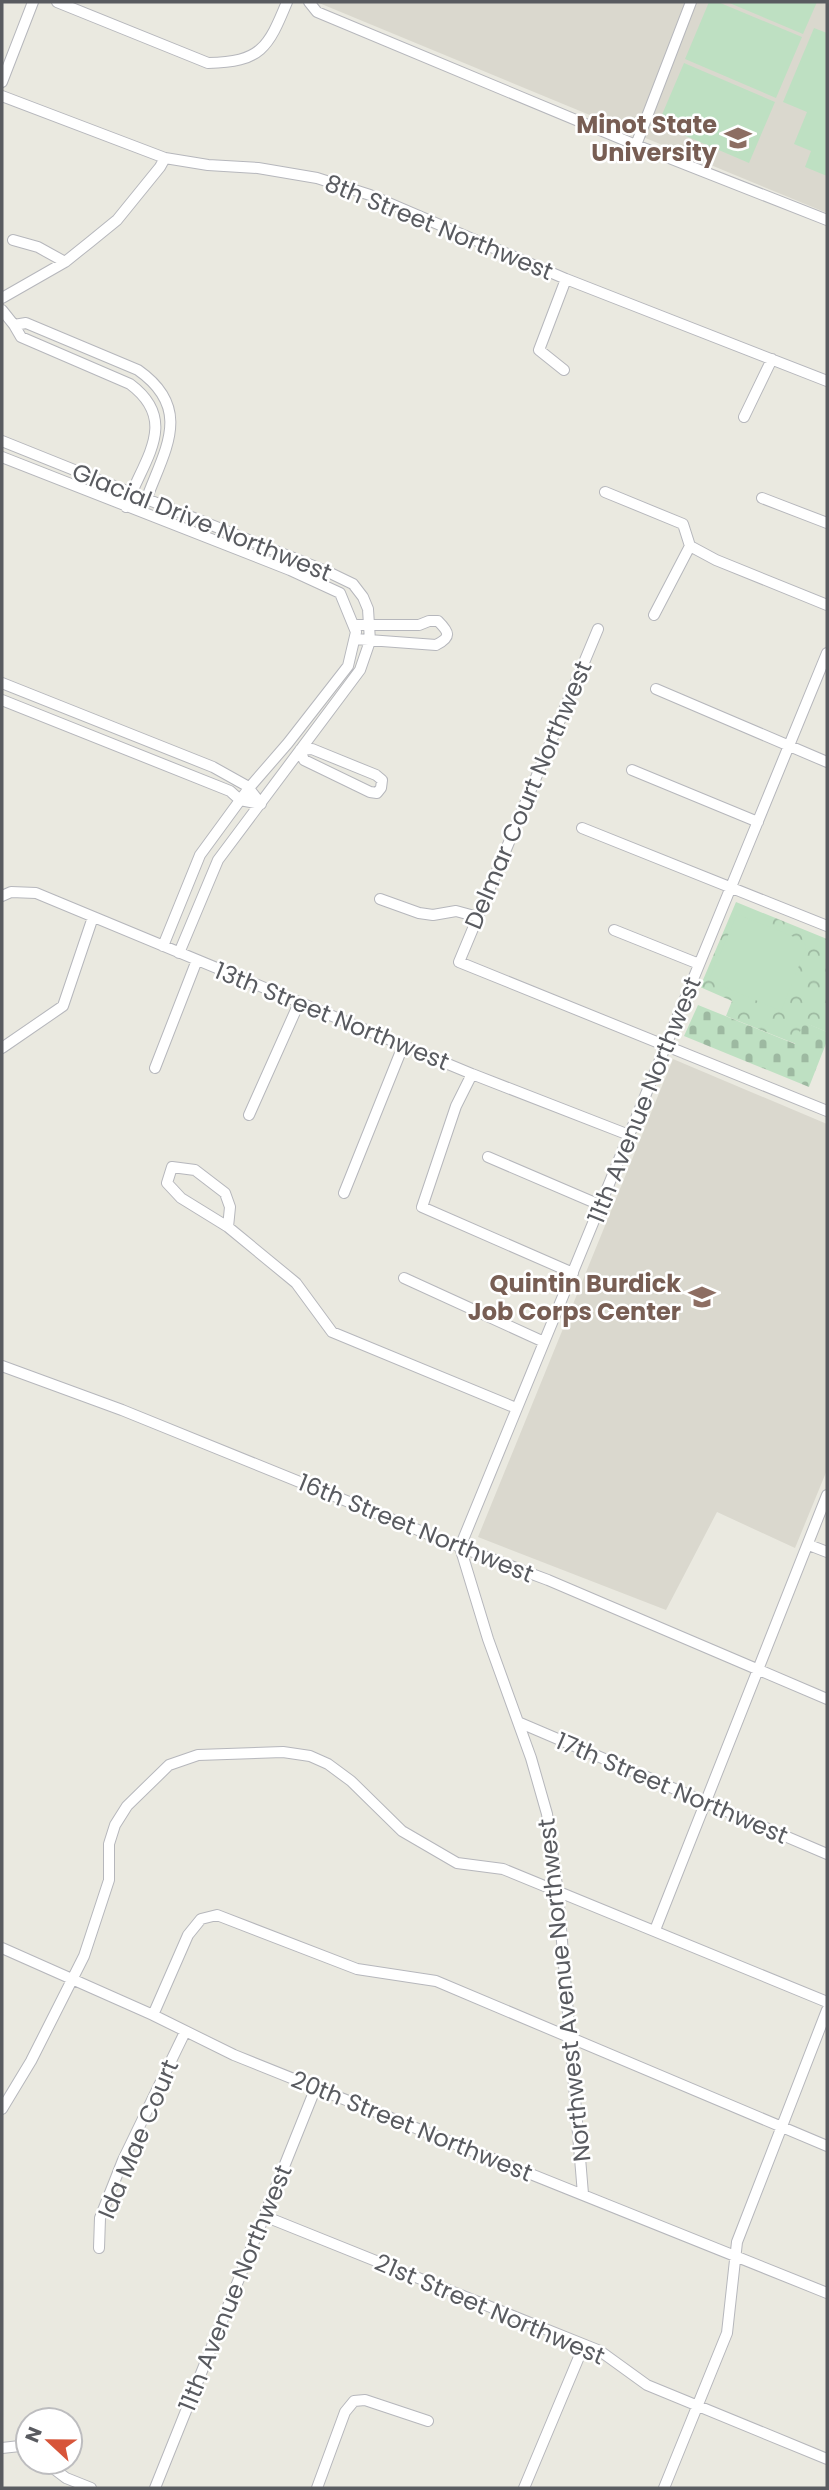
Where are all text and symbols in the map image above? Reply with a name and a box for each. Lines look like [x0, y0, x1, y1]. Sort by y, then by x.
place label: Minot State University [576, 108, 718, 169]
school or university icon: Minot State University [723, 123, 753, 153]
street label: 8th Street Northwest [320, 166, 558, 288]
street label: Glacial Drive Northwest [67, 455, 337, 589]
street label: Delmar Court Northwest [456, 656, 600, 934]
street label: 13th Street Northwest [210, 954, 454, 1078]
street label: 11th Avenue Northwest [579, 972, 709, 1228]
place label: Quintin Burdick Job Corps Center [468, 1267, 681, 1328]
school or university icon: Quintin Burdick Job Corps Center [687, 1282, 717, 1312]
street label: 16th Street Northwest [293, 1466, 539, 1590]
street label: 17th Street Northwest [551, 1724, 793, 1852]
street label: Northwest Avenue Northwest [530, 1817, 598, 2163]
street label: Ida Mae Court [90, 2054, 186, 2224]
street label: 20th Street Northwest [287, 2063, 537, 2189]
street label: 11th Avenue Northwest [170, 2160, 300, 2416]
street label: 21st Street Northwest [370, 2246, 610, 2372]
north arrow [14, 2406, 84, 2476]
text: N [19, 2423, 49, 2447]

